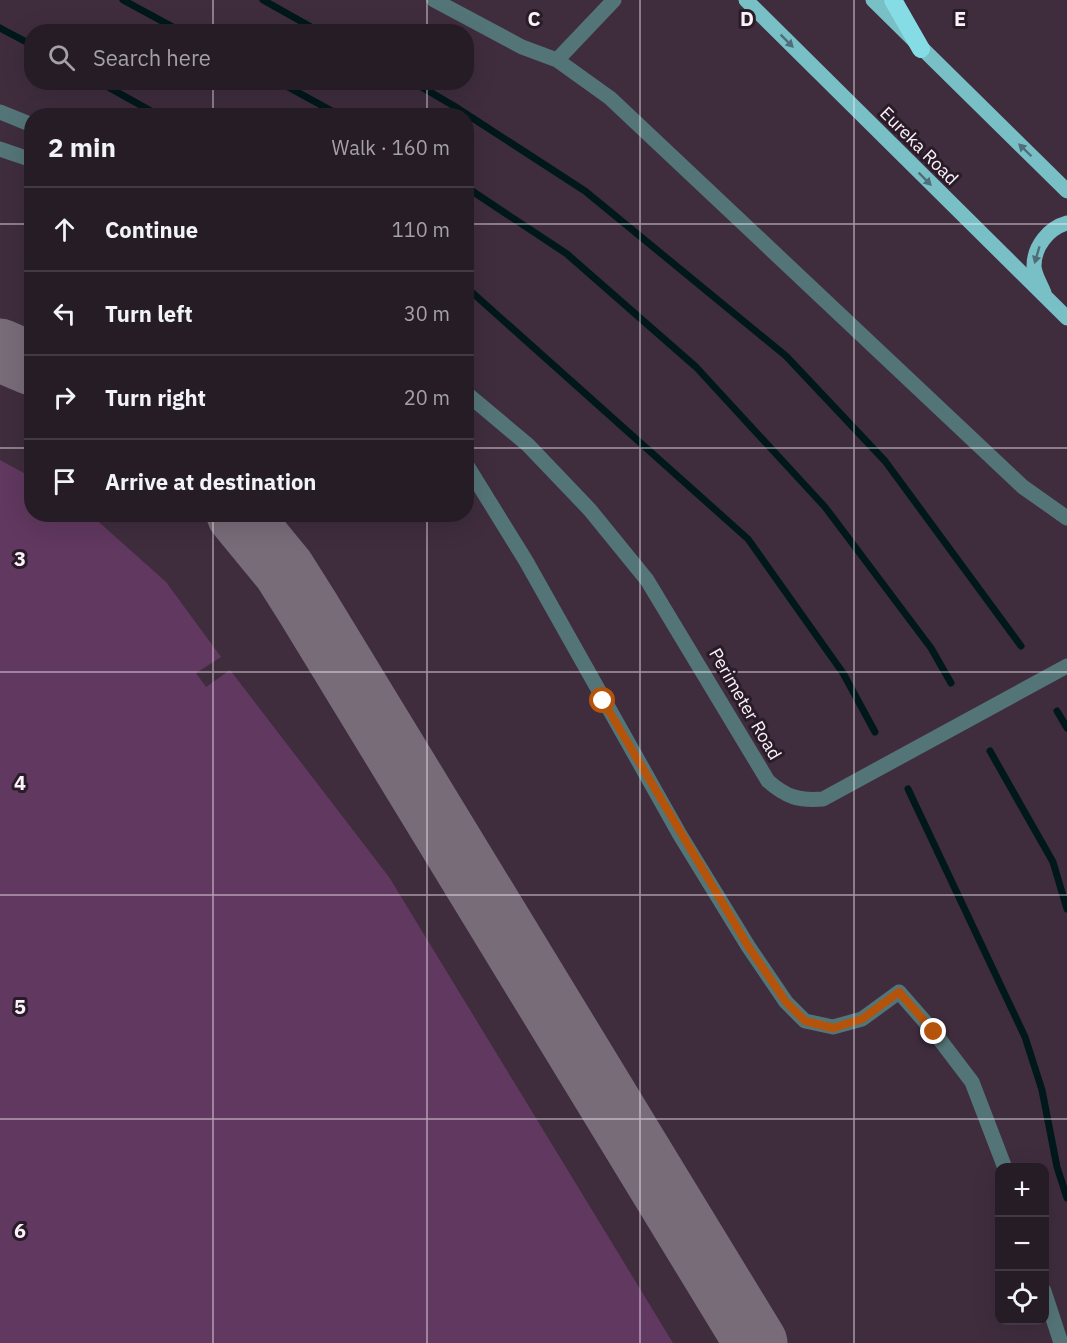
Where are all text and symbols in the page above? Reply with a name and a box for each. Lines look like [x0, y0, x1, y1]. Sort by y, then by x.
text: C [527, 5, 541, 32]
text: D [740, 5, 754, 32]
text: E [954, 5, 966, 32]
search box [24, 24, 474, 90]
one-way arrow [780, 34, 794, 49]
icon: search [45, 41, 78, 74]
text: Search here [93, 43, 211, 72]
street label: Eureka Road [875, 102, 963, 190]
text: 2 min [48, 130, 116, 164]
text: Walk · 160 m [332, 134, 450, 161]
one-way arrow [1018, 144, 1033, 157]
one-way arrow [918, 172, 932, 186]
icon: ahead [48, 213, 81, 246]
text: Continue [105, 215, 198, 244]
text: 110 m [392, 216, 450, 243]
one-way arrow [1032, 246, 1041, 264]
icon: left [48, 297, 81, 330]
text: Turn left [105, 299, 193, 328]
text: 30 m [404, 300, 450, 327]
icon: right [48, 381, 81, 414]
text: Turn right [105, 383, 206, 412]
text: 20 m [404, 384, 450, 411]
icon: arrive [48, 465, 81, 498]
text: Arrive at destination [105, 467, 316, 496]
text: 3 [14, 545, 26, 572]
street label: Perimeter Road [704, 644, 787, 764]
route start [589, 687, 615, 713]
text: 4 [14, 769, 26, 796]
text: 5 [14, 993, 26, 1020]
route end [920, 1018, 946, 1044]
map controls [995, 1163, 1049, 1325]
button: + [995, 1163, 1049, 1217]
text: 6 [14, 1217, 26, 1244]
button: − [995, 1217, 1049, 1271]
button: locate [995, 1271, 1049, 1325]

